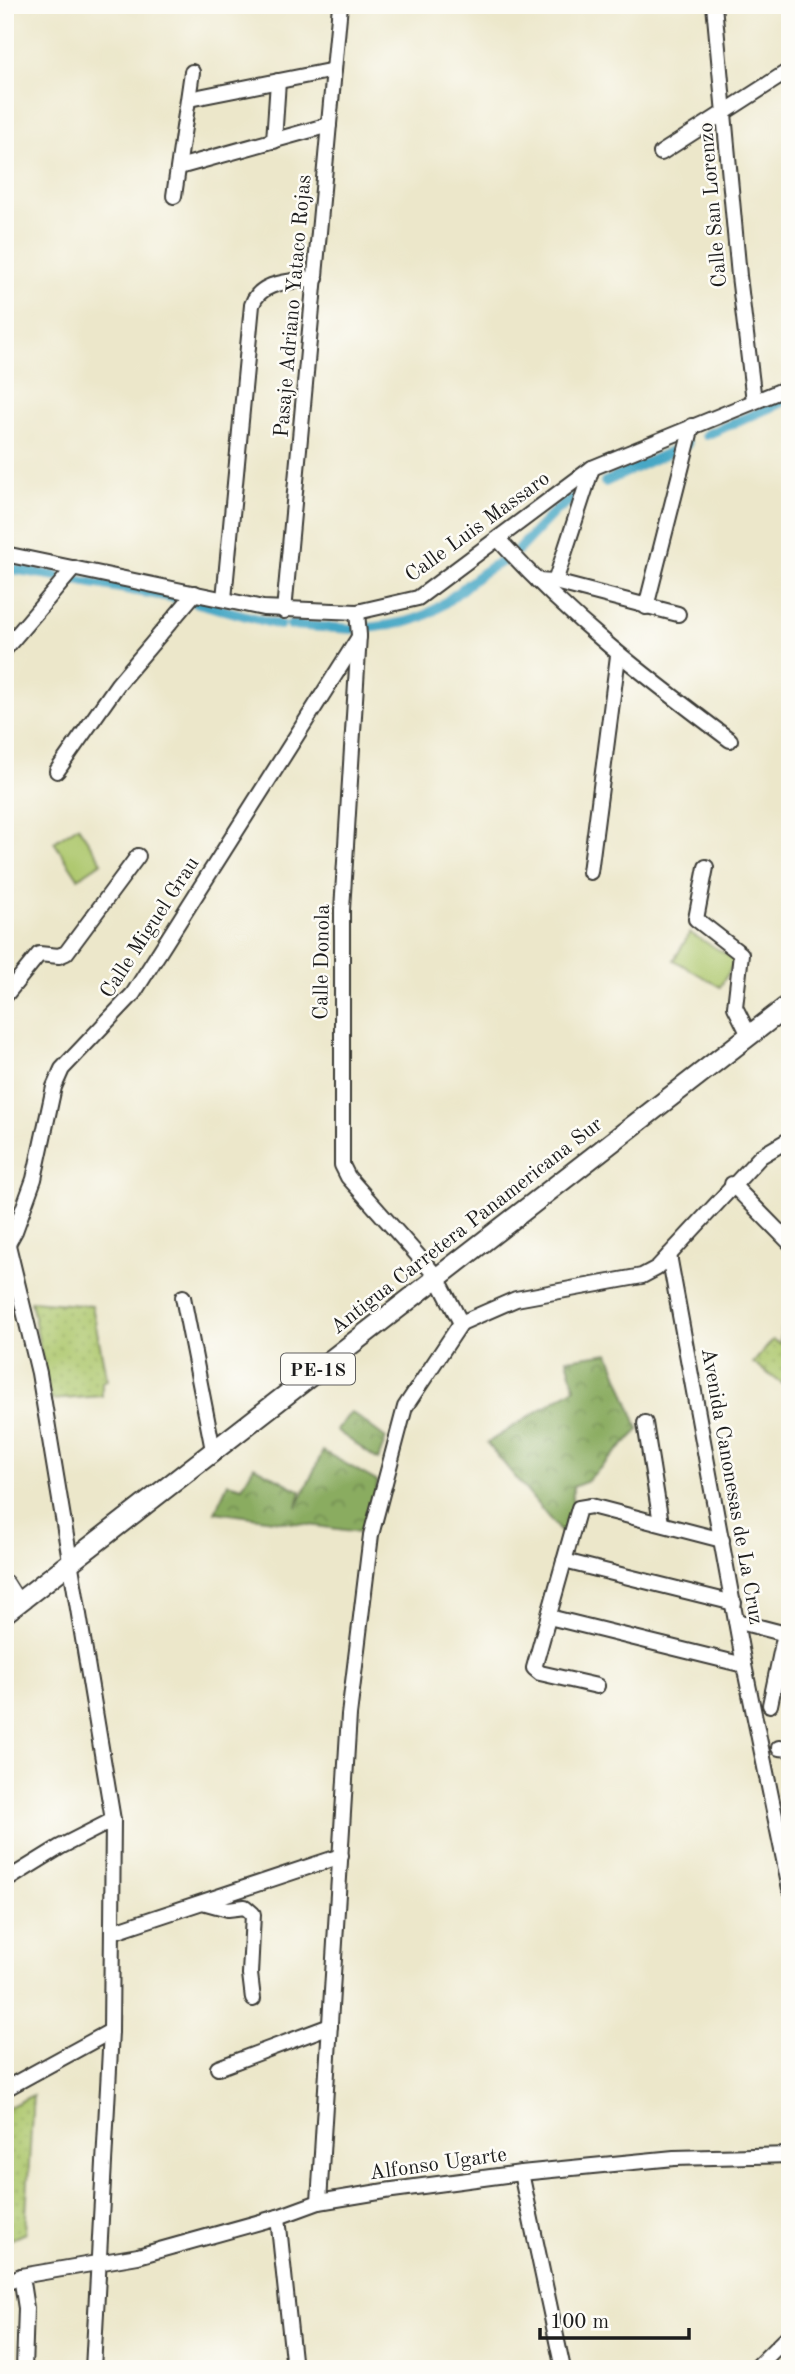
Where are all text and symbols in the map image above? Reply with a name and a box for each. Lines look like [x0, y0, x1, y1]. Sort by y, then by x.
street label: Calle San Lorenzo [696, 121, 731, 288]
street label: Pasaje Adriano Yataco Rojas [272, 174, 315, 439]
street label: Calle Luis Massaro [402, 468, 554, 587]
street label: Calle Miguel Grau [97, 853, 204, 1002]
street label: Calle Donola [311, 904, 334, 1020]
street label: Antigua Carretera Panamericana Sur [327, 1113, 607, 1339]
street label: Avenida Canonesas de La Cruz [697, 1346, 766, 1626]
road number: PE-1S [281, 1354, 355, 1385]
street label: Alfonso Ugarte [368, 2144, 508, 2185]
scale bar [540, 2297, 688, 2341]
text: 100 m [550, 2312, 609, 2333]

